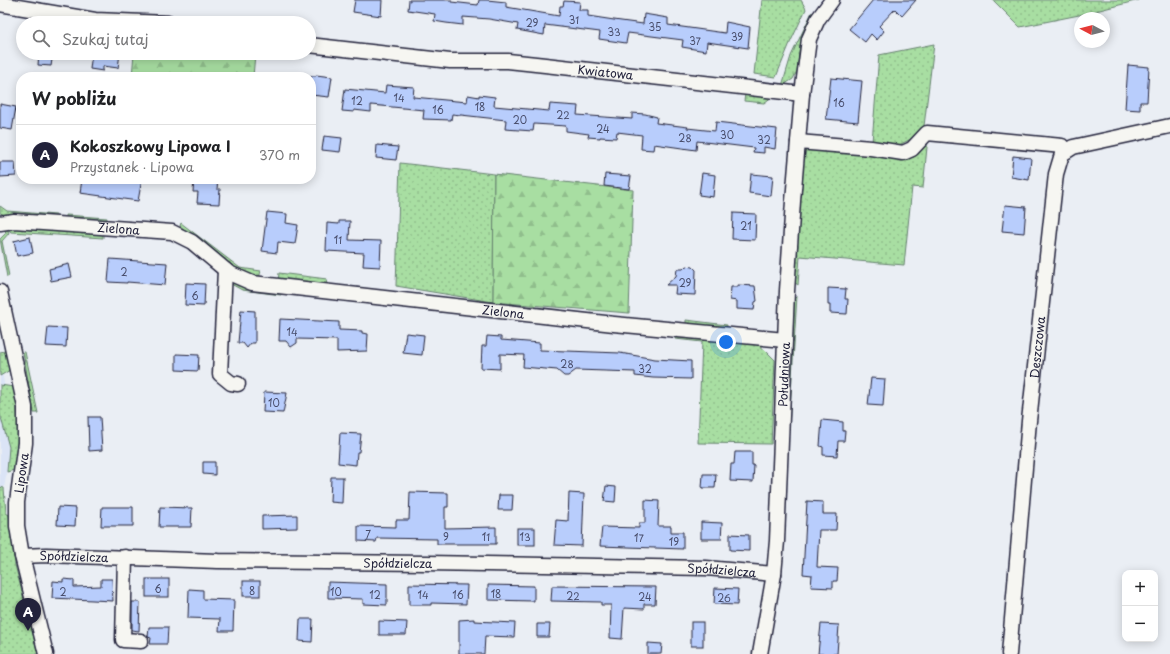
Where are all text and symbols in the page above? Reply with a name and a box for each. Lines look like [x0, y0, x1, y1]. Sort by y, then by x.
house number: 31 [569, 12, 579, 27]
north arrow [1074, 12, 1110, 48]
house number: 29 [526, 15, 539, 30]
search box [16, 16, 316, 60]
house number: 35 [649, 19, 661, 34]
house number: 33 [607, 24, 621, 39]
icon: search [30, 27, 52, 49]
text: Szukaj tutaj [62, 27, 149, 50]
house number: 39 [731, 29, 743, 44]
house number: 37 [689, 33, 702, 48]
street label: Kwiatowa [577, 60, 635, 84]
text: W pobliżu [32, 85, 117, 111]
house number: 14 [393, 90, 405, 105]
house number: 12 [351, 93, 363, 108]
house number: 16 [833, 95, 845, 110]
house number: 18 [475, 99, 485, 114]
house number: 16 [432, 102, 444, 117]
house number: 22 [556, 107, 570, 122]
house number: 20 [513, 112, 527, 127]
house number: 24 [596, 121, 610, 136]
house number: 30 [720, 127, 734, 142]
house number: 28 [678, 130, 692, 145]
house number: 32 [757, 132, 771, 147]
text: Kokoszkowy Lipowa I [70, 134, 230, 157]
text: A [40, 145, 50, 164]
text: 370 m [259, 145, 300, 164]
text: Przystanek · Lipowa [70, 157, 194, 176]
street label: Zielona [97, 218, 141, 239]
house number: 21 [740, 218, 752, 233]
house number: 11 [334, 232, 342, 247]
house number: 2 [120, 264, 128, 279]
house number: 29 [679, 275, 692, 290]
house number: 6 [191, 288, 199, 303]
street label: Zielona [481, 300, 526, 323]
street label: Deszczowa [1025, 315, 1049, 379]
house number: 14 [286, 324, 298, 339]
your location [716, 332, 736, 352]
street label: Południowa [773, 341, 794, 407]
house number: 28 [560, 356, 574, 371]
house number: 32 [638, 361, 652, 376]
house number: 10 [268, 395, 280, 410]
street label: Lipowa [9, 451, 33, 494]
house number: 7 [365, 527, 371, 542]
house number: 9 [443, 529, 449, 544]
house number: 11 [482, 529, 490, 544]
house number: 13 [519, 529, 531, 544]
house number: 17 [634, 530, 645, 545]
house number: 19 [669, 534, 679, 549]
street label: Spółdzielcza [39, 546, 109, 566]
street label: Spółdzielcza [363, 553, 433, 572]
street label: Spółdzielcza [687, 559, 757, 581]
map controls [1122, 570, 1158, 642]
button: + [1122, 570, 1158, 606]
house number: 6 [154, 581, 162, 596]
house number: 8 [249, 583, 255, 598]
house number: 2 [59, 584, 67, 599]
house number: 10 [330, 584, 342, 599]
house number: 18 [491, 586, 501, 601]
house number: 12 [369, 587, 381, 602]
house number: 14 [417, 587, 429, 602]
house number: 16 [452, 587, 464, 602]
house number: 22 [566, 588, 580, 603]
house number: 24 [638, 589, 652, 604]
house number: 26 [717, 590, 731, 605]
pin: A [15, 598, 41, 631]
button: − [1122, 606, 1158, 642]

